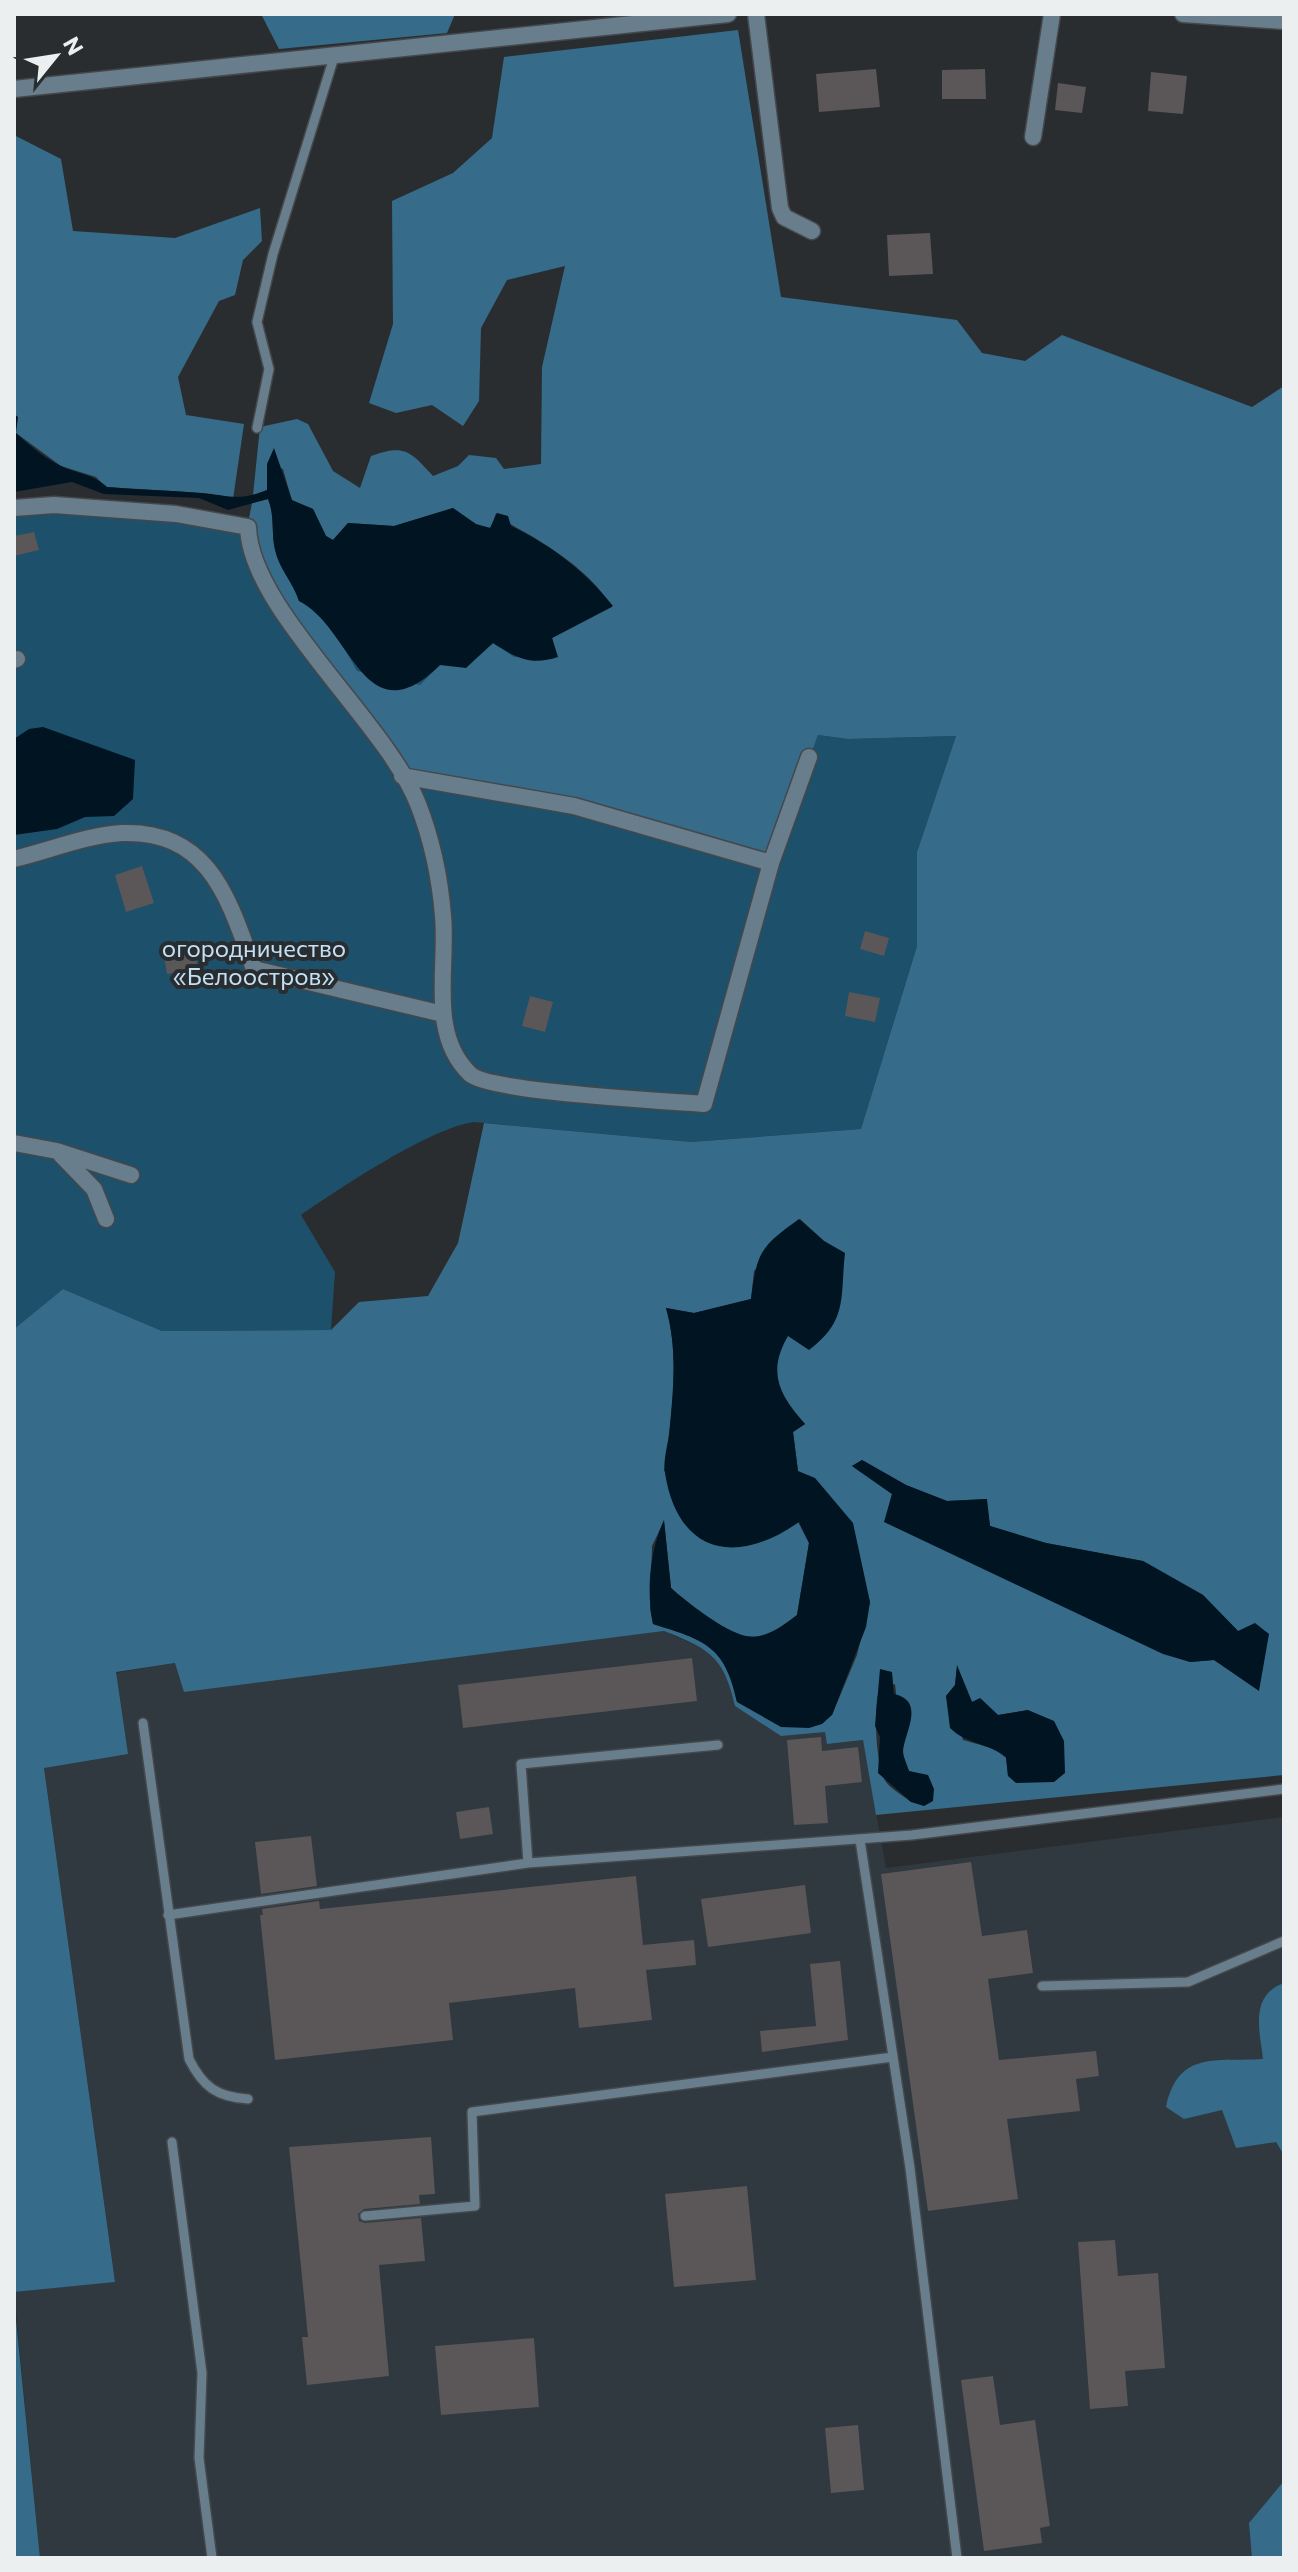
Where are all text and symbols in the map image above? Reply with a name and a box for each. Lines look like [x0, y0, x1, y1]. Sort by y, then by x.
north arrow [16, 16, 96, 96]
text: N [58, 32, 90, 60]
park label: огородничество «Белоостров» [162, 933, 346, 990]

